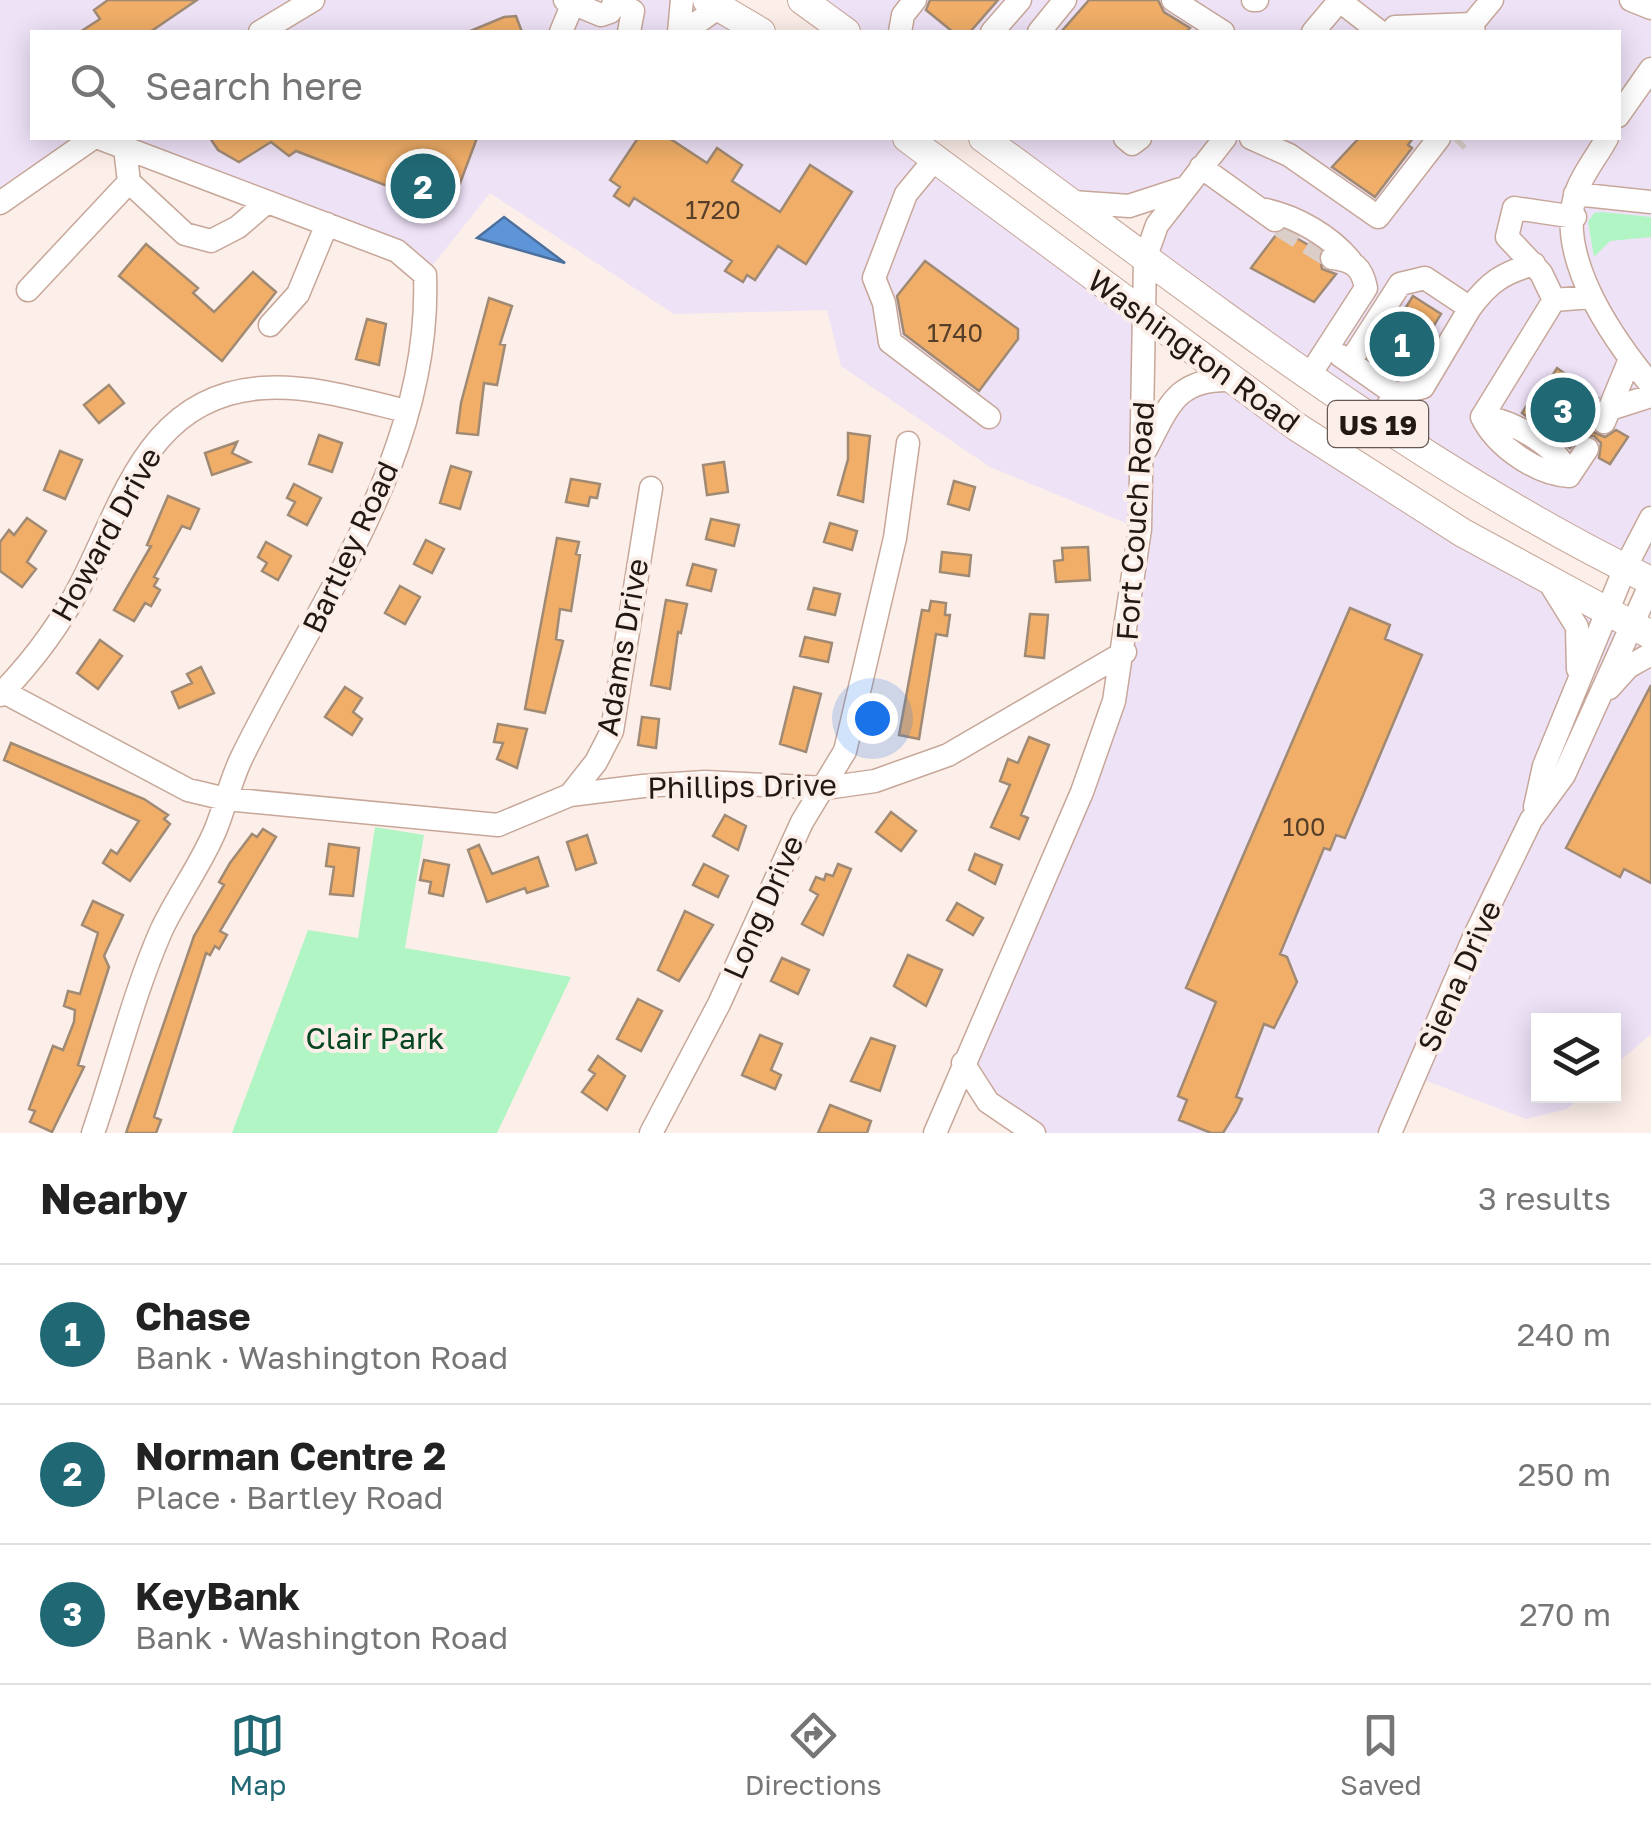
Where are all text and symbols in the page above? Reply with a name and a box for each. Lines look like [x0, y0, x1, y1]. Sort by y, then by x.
search box [30, 30, 1621, 140]
icon: search [65, 58, 120, 113]
text: Search here [145, 63, 363, 108]
pin: 2 [390, 148, 456, 224]
house number: 1720 [685, 194, 741, 225]
street label: Washington Road [1081, 262, 1307, 440]
pin: 1 [1370, 306, 1434, 382]
house number: 1740 [927, 317, 983, 348]
pin: 3 [1530, 372, 1596, 448]
street label: Fort Couch Road [1109, 400, 1161, 642]
road number: US 19 [1328, 401, 1428, 447]
street label: Howard Drive [44, 441, 168, 627]
street label: Bartley Road [295, 455, 405, 639]
street label: Adams Drive [589, 555, 655, 739]
your location [847, 693, 898, 744]
street label: Phillips Drive [647, 766, 837, 806]
house number: 100 [1282, 811, 1326, 842]
street label: Long Drive [715, 830, 811, 984]
street label: Siena Drive [1410, 895, 1508, 1057]
map controls [1531, 1013, 1621, 1103]
button: layers [1531, 1013, 1621, 1103]
park label: Clair Park [305, 1020, 445, 1056]
text: Nearby [40, 1173, 188, 1223]
text: 3 results [1478, 1179, 1611, 1217]
text: Chase [135, 1293, 251, 1338]
text: 1 [64, 1315, 81, 1353]
text: 240 m [1517, 1315, 1611, 1353]
text: Bank · Washington Road [135, 1338, 508, 1376]
text: Norman Centre 2 [135, 1433, 446, 1478]
text: 2 [63, 1455, 82, 1493]
text: 250 m [1518, 1455, 1611, 1493]
text: Place · Bartley Road [135, 1478, 443, 1516]
text: KeyBank [135, 1573, 300, 1618]
text: 3 [63, 1595, 82, 1633]
text: 270 m [1519, 1595, 1611, 1633]
text: Bank · Washington Road [135, 1618, 508, 1656]
tab: Map [229, 1708, 286, 1801]
tab: Directions [745, 1708, 882, 1801]
tab: Saved [1340, 1708, 1422, 1801]

